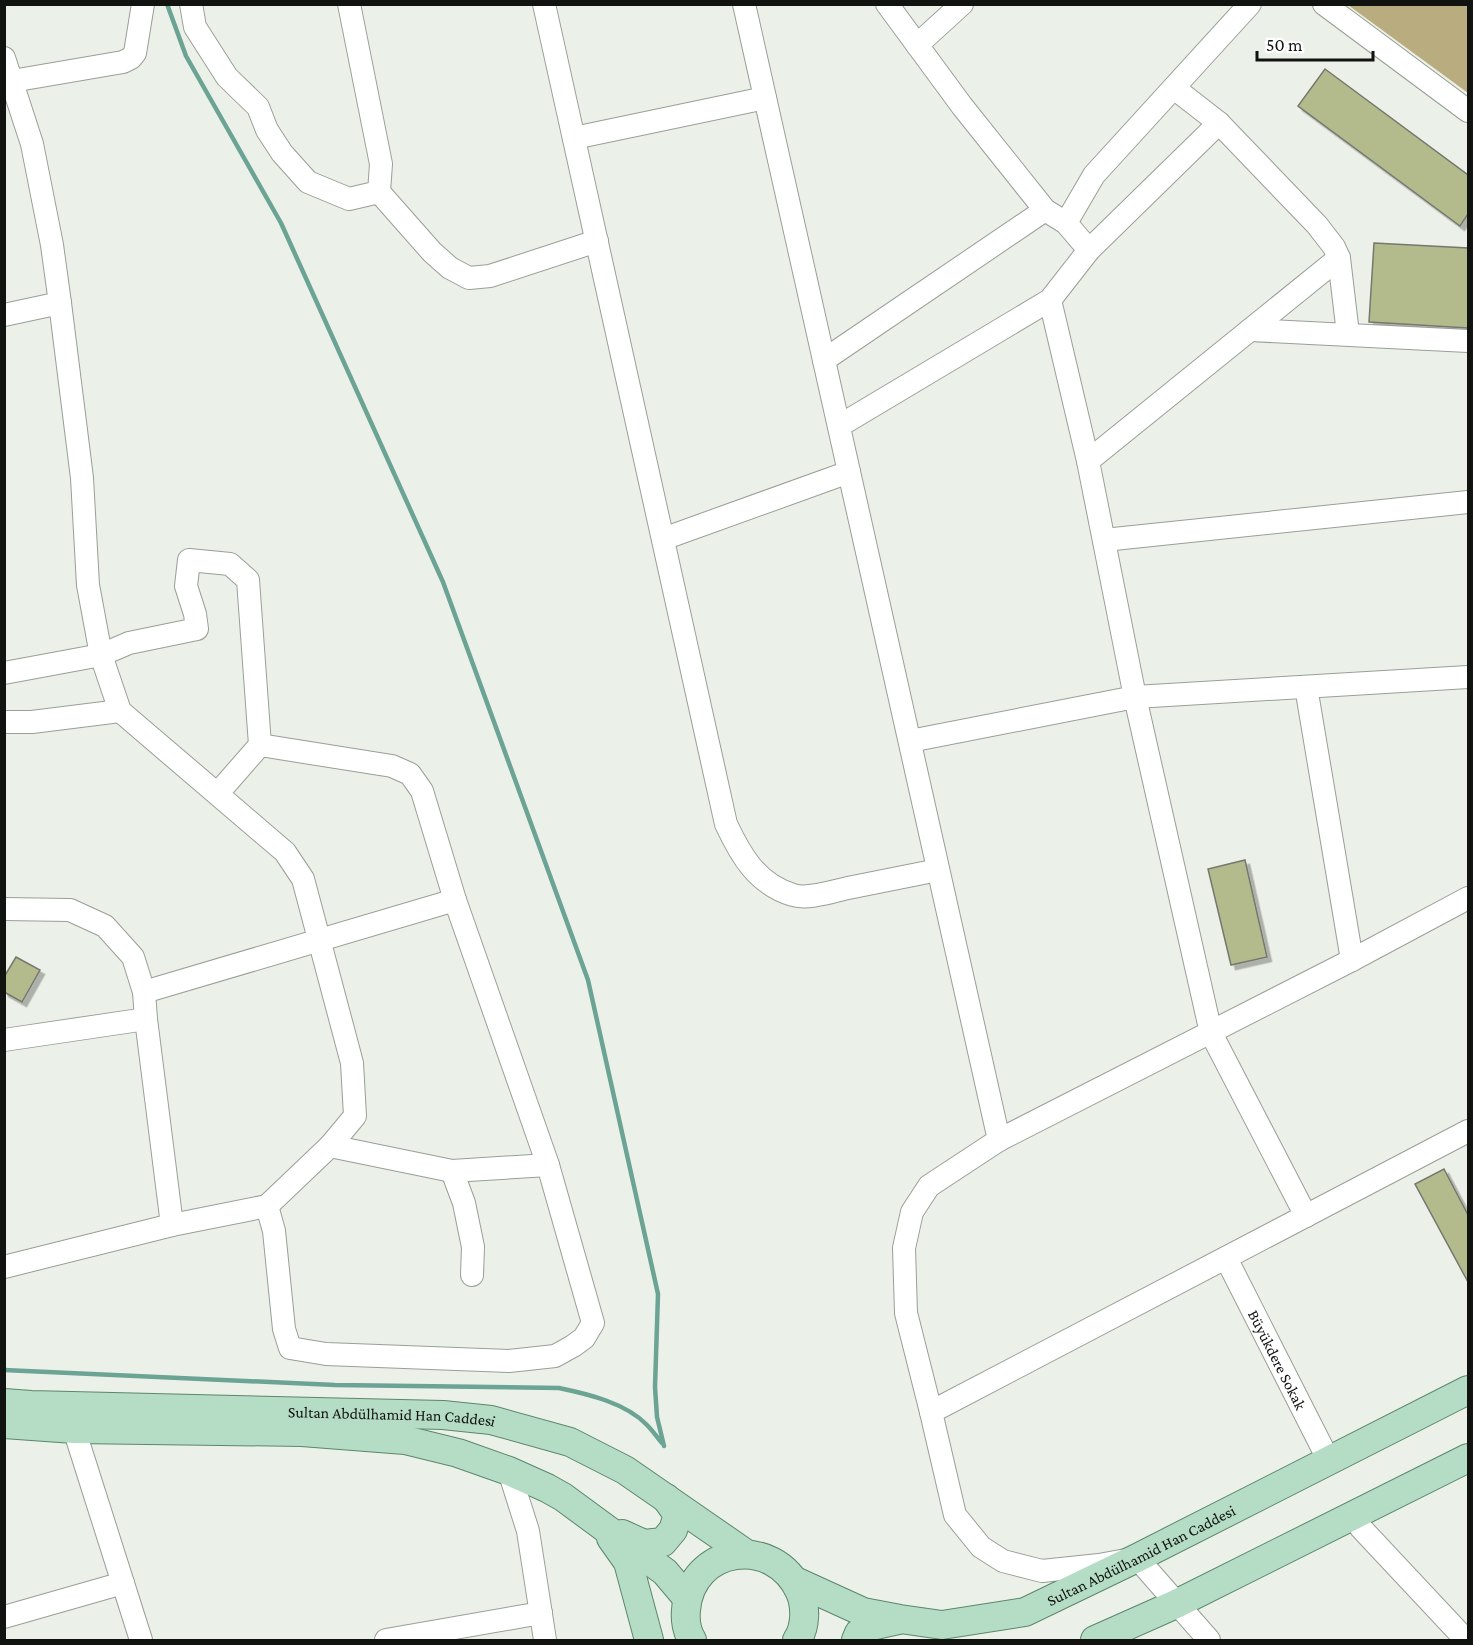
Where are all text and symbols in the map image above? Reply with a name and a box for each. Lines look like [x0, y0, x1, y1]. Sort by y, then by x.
scale bar [1257, 24, 1372, 62]
text: 50 m [1266, 35, 1303, 55]
street label: Büyükdere Sokak [1245, 1307, 1310, 1413]
street label: Sultan Abdülhamid Han Caddesi [288, 1403, 497, 1430]
street label: Sultan Abdülhamid Han Caddesi [1044, 1502, 1238, 1609]

